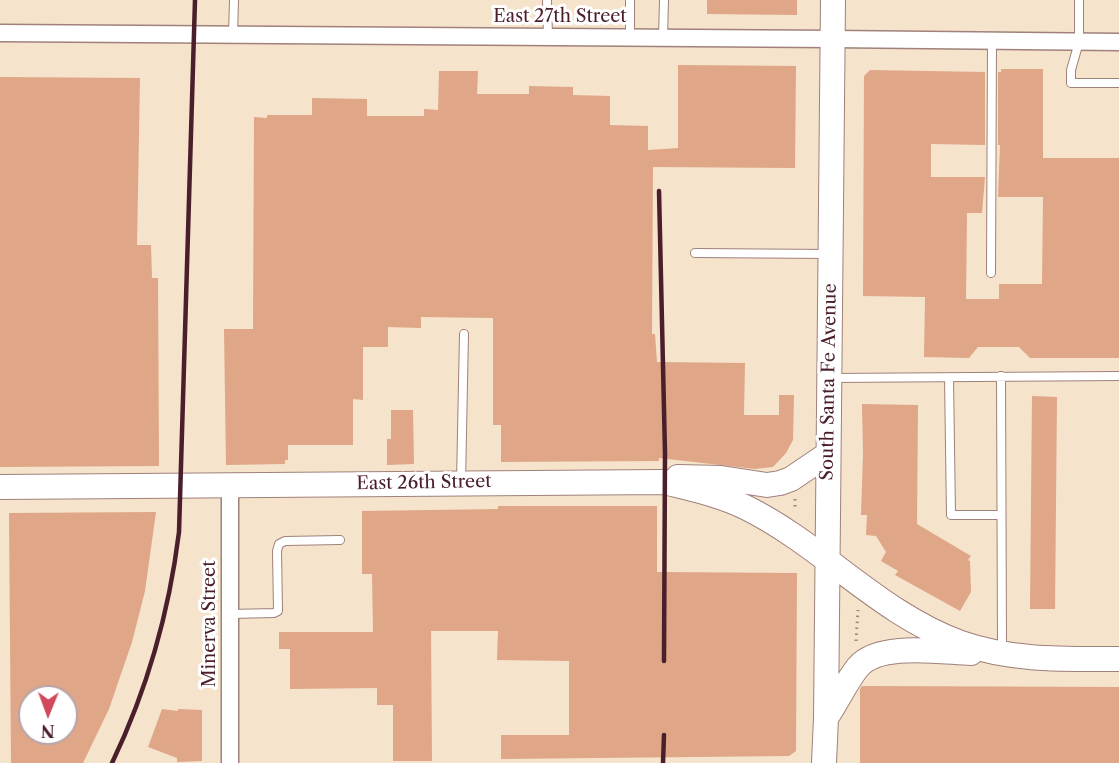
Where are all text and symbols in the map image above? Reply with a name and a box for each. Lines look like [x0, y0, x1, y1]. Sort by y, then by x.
street label: East 27th Street [493, 6, 627, 28]
street label: South Santa Fe Avenue [816, 283, 842, 481]
street label: East 26th Street [356, 471, 492, 495]
street label: Minerva Street [199, 560, 221, 688]
north arrow [18, 685, 78, 745]
text: N [41, 721, 55, 741]

